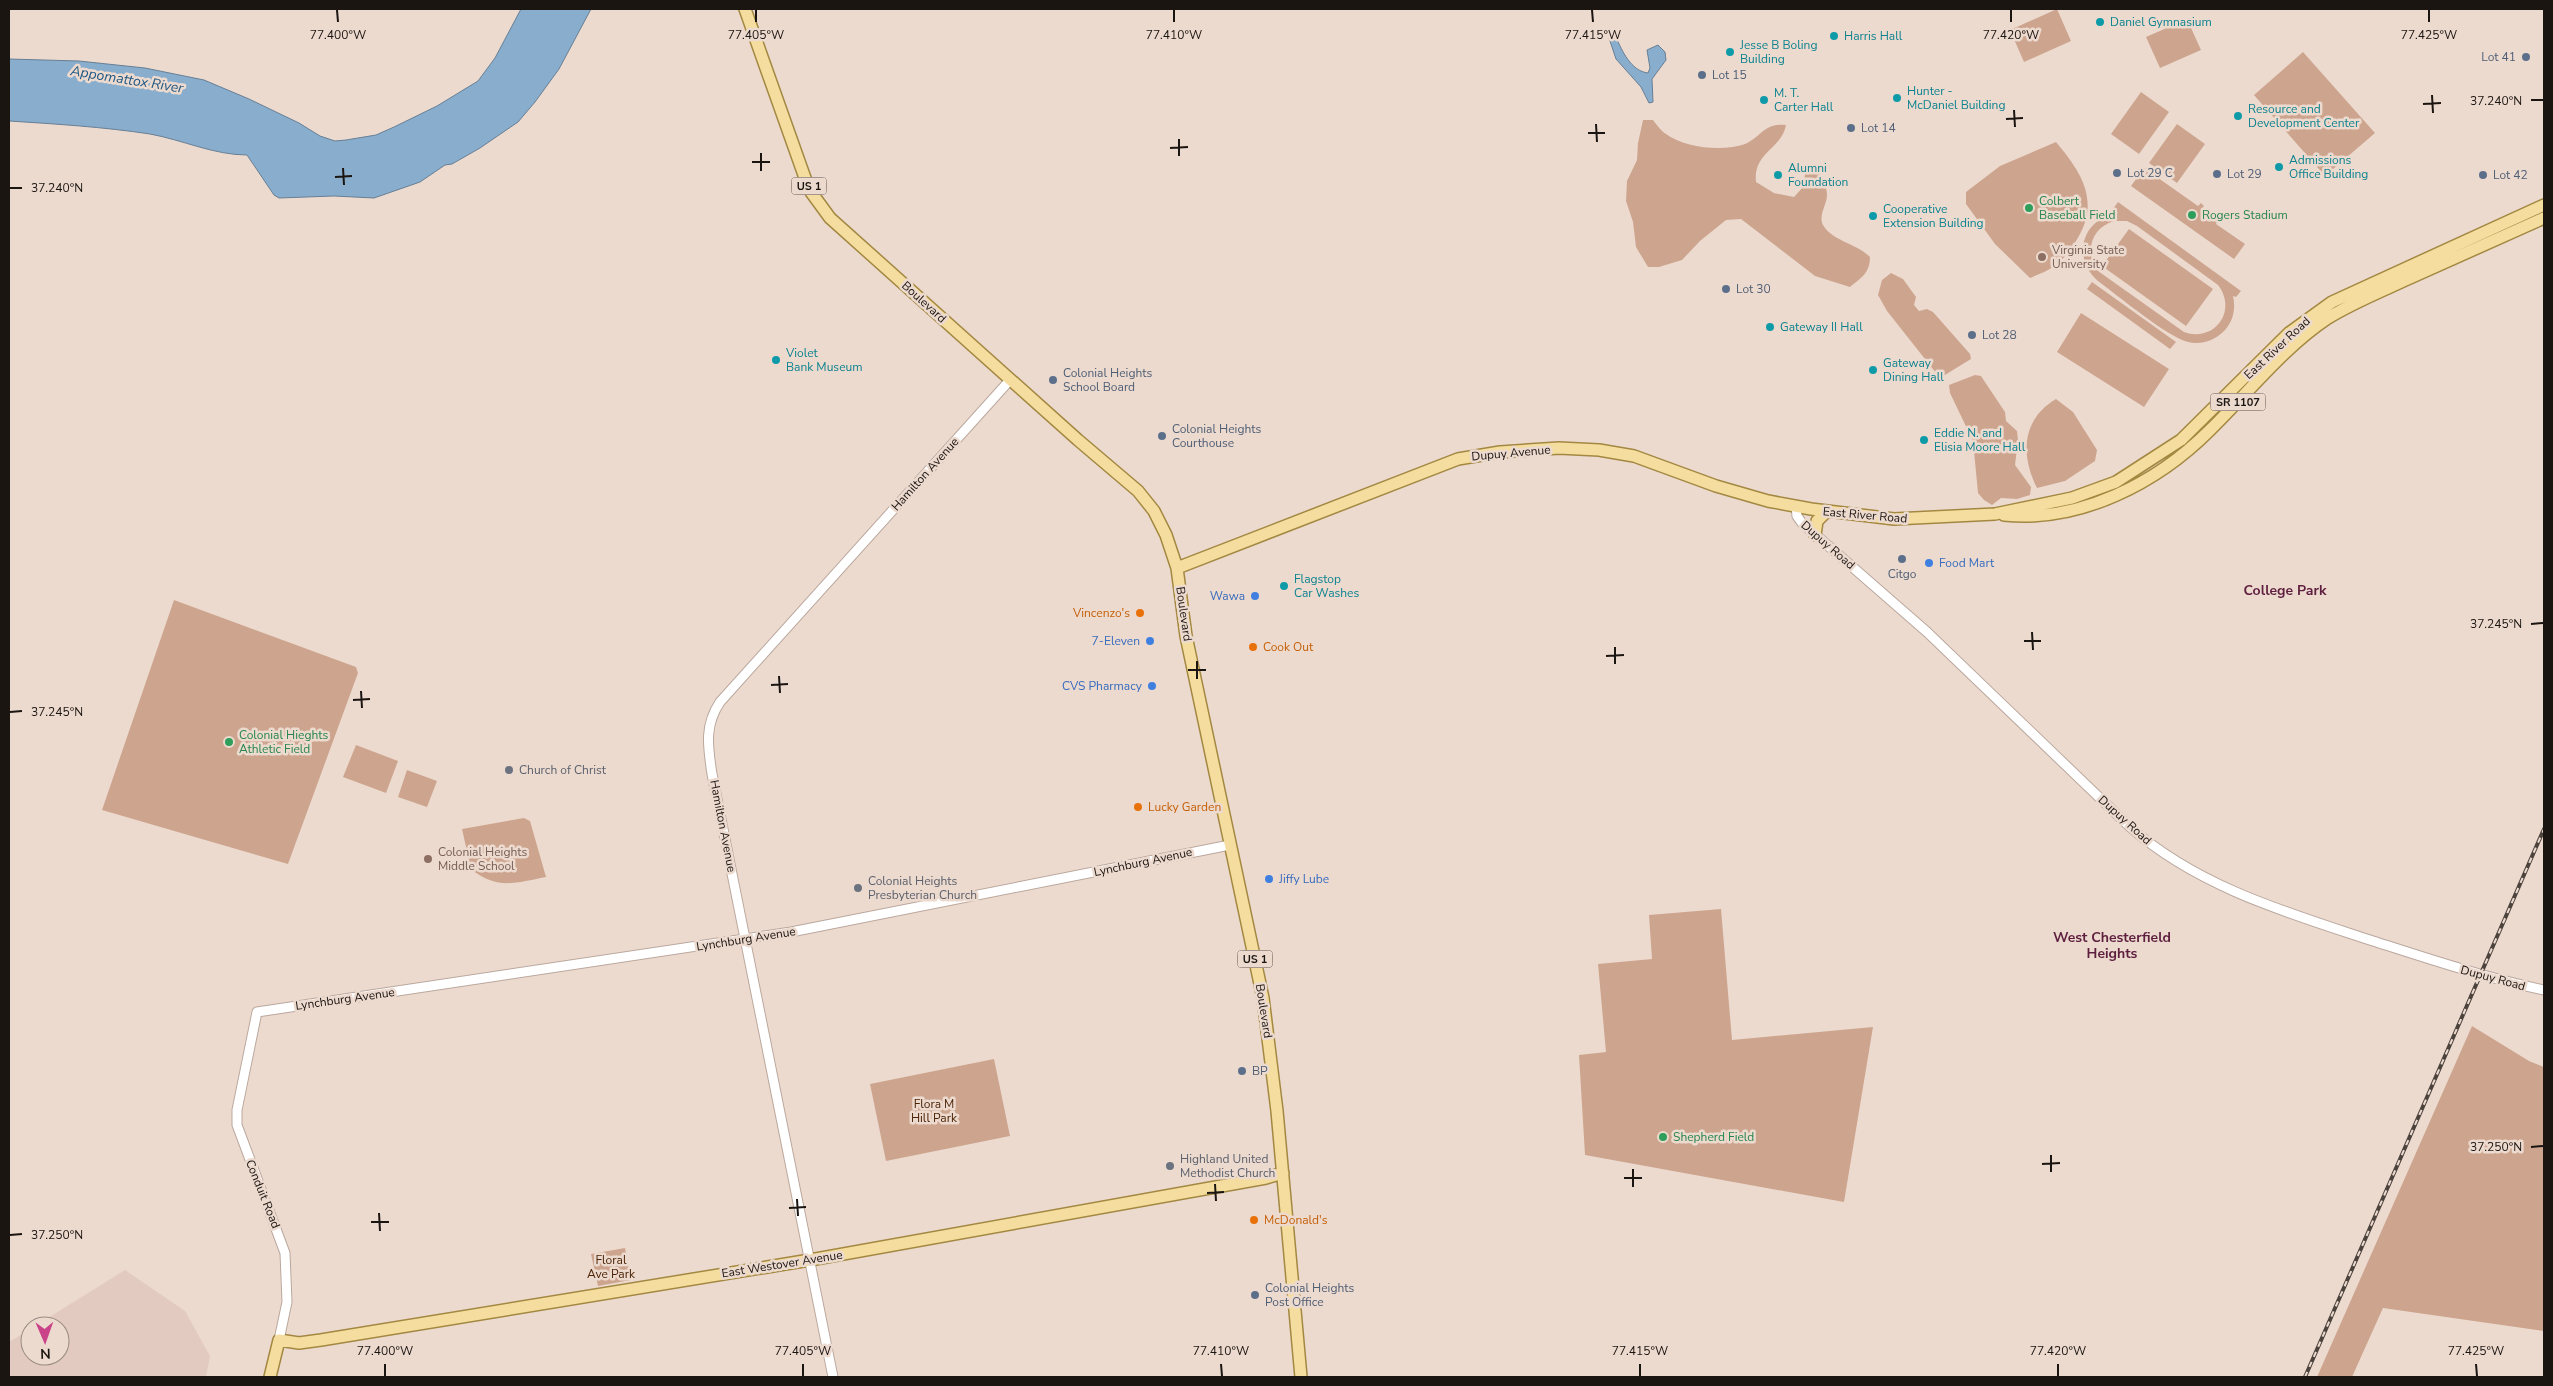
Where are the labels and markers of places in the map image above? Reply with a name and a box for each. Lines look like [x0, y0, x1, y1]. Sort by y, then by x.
place label: Daniel Gymnasium [2110, 14, 2212, 30]
marker: Daniel Gymnasium [2094, 16, 2106, 28]
place label: Harris Hall [1844, 28, 1903, 44]
marker: Harris Hall [1828, 30, 1840, 42]
place label: Jesse B Boling Building [1739, 37, 1817, 67]
marker: Jesse B Boling Building [1724, 46, 1736, 58]
place label: Lot 41 [2481, 49, 2516, 65]
marker: Lot 41 [2520, 51, 2532, 63]
place label: Lot 15 [1712, 67, 1747, 83]
marker: Lot 15 [1696, 69, 1708, 81]
place label: Hunter - McDaniel Building [1907, 83, 2005, 113]
place label: M. T. Carter Hall [1774, 85, 1834, 115]
marker: Hunter - McDaniel Building [1891, 92, 1903, 104]
marker: M. T. Carter Hall [1758, 94, 1770, 106]
place label: Resource and Development Center [2248, 101, 2360, 131]
marker: Resource and Development Center [2232, 110, 2244, 122]
place label: Lot 14 [1861, 120, 1896, 136]
marker: Lot 14 [1845, 122, 1857, 134]
place label: Admissions Office Building [2289, 152, 2368, 182]
place label: Alumni Foundation [1788, 160, 1848, 190]
marker: Admissions Office Building [2273, 161, 2285, 173]
place label: Lot 29 C [2127, 165, 2173, 181]
place label: Lot 29 [2227, 166, 2262, 182]
marker: Lot 29 C [2111, 167, 2123, 179]
place label: Lot 42 [2493, 167, 2528, 183]
marker: Lot 29 [2211, 168, 2223, 180]
marker: Alumni Foundation [1772, 169, 1784, 181]
marker: Lot 42 [2477, 169, 2489, 181]
place label: Colbert Baseball Field [2039, 193, 2115, 223]
place label: Cooperative Extension Building [1883, 201, 1984, 231]
marker: Colbert Baseball Field [2023, 202, 2035, 214]
place label: Rogers Stadium [2202, 207, 2288, 223]
marker: Rogers Stadium [2186, 209, 2198, 221]
marker: Cooperative Extension Building [1867, 210, 1879, 222]
place label: Virginia State University [2051, 242, 2125, 272]
marker: Virginia State University [2036, 251, 2048, 263]
place label: Lot 30 [1736, 281, 1771, 297]
marker: Lot 30 [1720, 283, 1732, 295]
place label: Gateway II Hall [1780, 319, 1863, 335]
marker: Gateway II Hall [1764, 321, 1776, 333]
place label: Lot 28 [1982, 327, 2017, 343]
marker: Lot 28 [1966, 329, 1978, 341]
place label: Violet Bank Museum [785, 345, 863, 375]
marker: Violet Bank Museum [770, 354, 782, 366]
place label: Gateway Dining Hall [1883, 355, 1944, 385]
marker: Gateway Dining Hall [1867, 364, 1879, 376]
place label: Colonial Heights School Board [1063, 365, 1152, 395]
marker: Colonial Heights School Board [1047, 374, 1059, 386]
place label: Colonial Heights Courthouse [1172, 421, 1261, 451]
place label: Eddie N. and Elisia Moore Hall [1934, 425, 2026, 455]
marker: Colonial Heights Courthouse [1156, 430, 1168, 442]
marker: Eddie N. and Elisia Moore Hall [1918, 434, 1930, 446]
marker: Citgo [1896, 553, 1908, 565]
place label: Food Mart [1939, 555, 1995, 571]
marker: Food Mart [1923, 557, 1935, 569]
place label: Citgo [1888, 566, 1917, 582]
place label: Flagstop Car Washes [1294, 571, 1359, 601]
marker: Flagstop Car Washes [1278, 580, 1290, 592]
place label: Wawa [1210, 588, 1245, 604]
marker: Wawa [1249, 590, 1261, 602]
place label: Vincenzo's [1072, 605, 1130, 621]
marker: Vincenzo's [1134, 607, 1146, 619]
place label: 7-Eleven [1092, 633, 1140, 649]
marker: 7-Eleven [1144, 635, 1156, 647]
place label: Cook Out [1263, 639, 1314, 655]
marker: Cook Out [1247, 641, 1259, 653]
place label: CVS Pharmacy [1062, 678, 1143, 694]
marker: CVS Pharmacy [1146, 680, 1158, 692]
place label: Colonial Hieghts Athletic Field [239, 727, 328, 757]
marker: Colonial Hieghts Athletic Field [223, 736, 235, 748]
place label: Church of Christ [519, 762, 607, 778]
marker: Church of Christ [503, 764, 515, 776]
place label: Lucky Garden [1148, 799, 1221, 815]
marker: Lucky Garden [1132, 801, 1144, 813]
place label: Colonial Heights Middle School [438, 844, 527, 874]
marker: Colonial Heights Middle School [422, 853, 434, 865]
place label: Jiffy Lube [1278, 871, 1329, 887]
place label: Colonial Heights Presbyterian Church [868, 873, 977, 903]
marker: Jiffy Lube [1263, 873, 1275, 885]
marker: Colonial Heights Presbyterian Church [852, 882, 864, 894]
place label: BP [1252, 1063, 1268, 1079]
marker: BP [1236, 1065, 1248, 1077]
place label: Shepherd Field [1673, 1129, 1754, 1145]
marker: Shepherd Field [1657, 1131, 1669, 1143]
place label: Highland United Methodist Church [1180, 1151, 1275, 1181]
marker: Highland United Methodist Church [1164, 1160, 1176, 1172]
place label: McDonald's [1264, 1212, 1328, 1228]
marker: McDonald's [1248, 1214, 1260, 1226]
place label: Colonial Heights Post Office [1265, 1280, 1354, 1310]
marker: Colonial Heights Post Office [1249, 1289, 1261, 1301]

